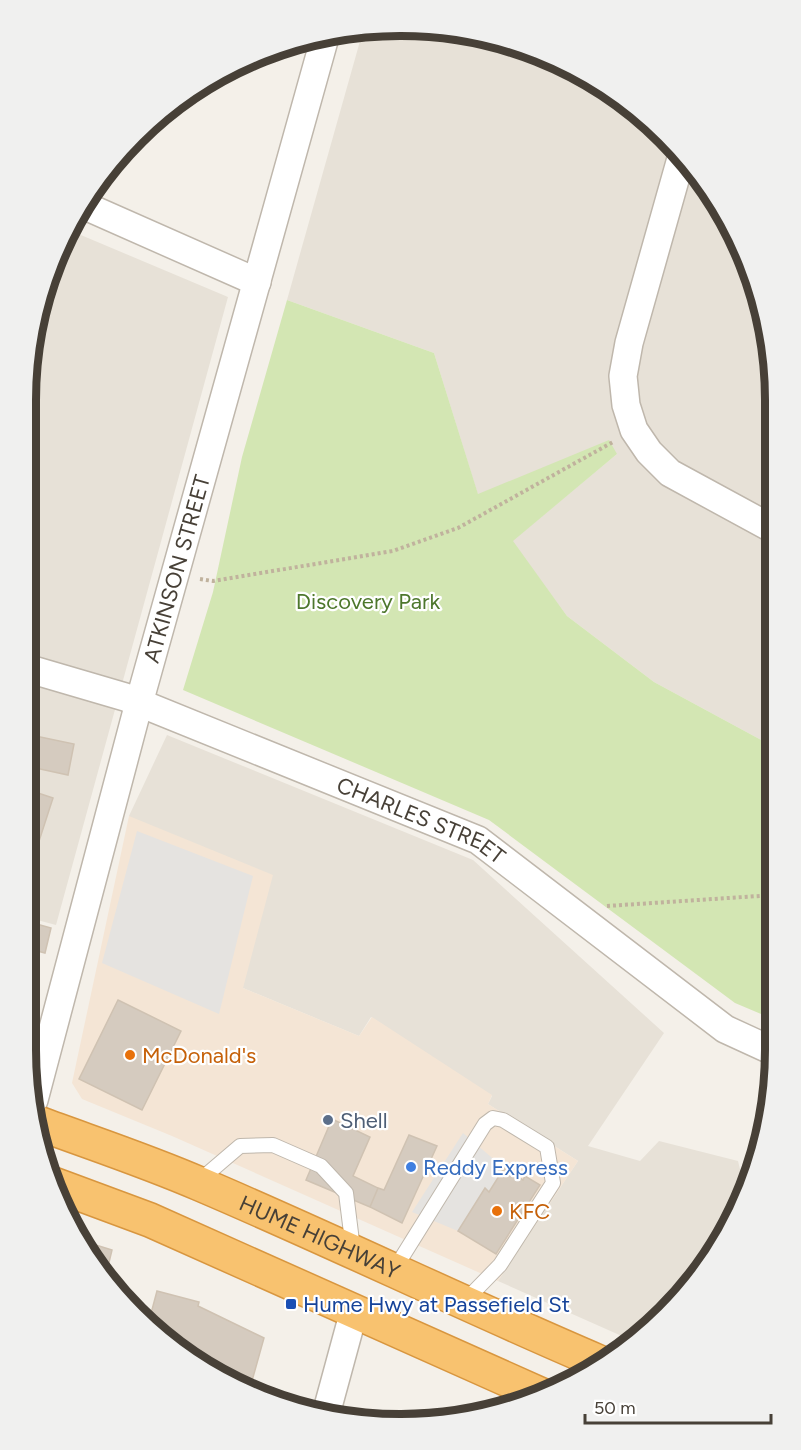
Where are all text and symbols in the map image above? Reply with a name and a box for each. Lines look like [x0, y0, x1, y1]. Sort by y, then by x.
street label: ATKINSON STREET [137, 472, 216, 666]
park label: Discovery Park [296, 588, 441, 615]
street label: CHARLES STREET [333, 771, 511, 870]
place label: McDonald's [142, 1042, 256, 1069]
marker: McDonald's [123, 1048, 137, 1062]
place label: Shell [340, 1107, 387, 1134]
marker: Shell [321, 1113, 335, 1127]
place label: Reddy Express [423, 1154, 568, 1181]
marker: Reddy Express [404, 1160, 418, 1174]
street label: HUME HIGHWAY [235, 1189, 405, 1285]
place label: KFC [509, 1198, 550, 1225]
marker: KFC [490, 1204, 504, 1218]
place label: Hume Hwy at Passefield St [303, 1291, 570, 1318]
marker: Hume Hwy at Passefield St [284, 1297, 298, 1311]
scale bar [585, 1387, 771, 1425]
text: 50 m [594, 1397, 636, 1419]

